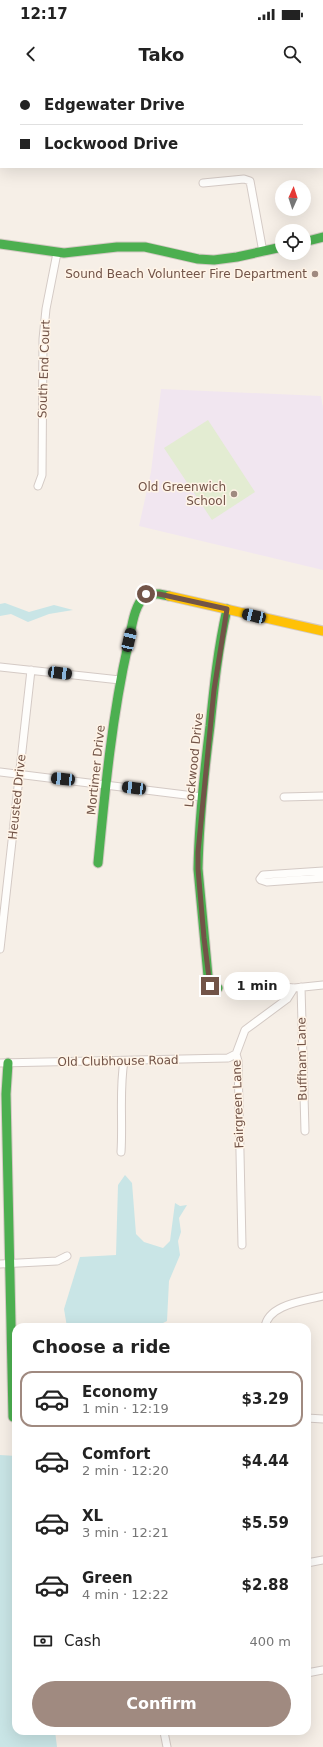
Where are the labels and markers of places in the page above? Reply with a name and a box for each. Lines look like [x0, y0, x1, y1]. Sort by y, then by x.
place label: Sound Beach Volunteer Fire Department [65, 267, 307, 281]
marker: Sound Beach Volunteer Fire Department [310, 269, 320, 279]
place label: Old Greenwich School [138, 480, 226, 508]
marker: Old Greenwich School [229, 489, 239, 499]

